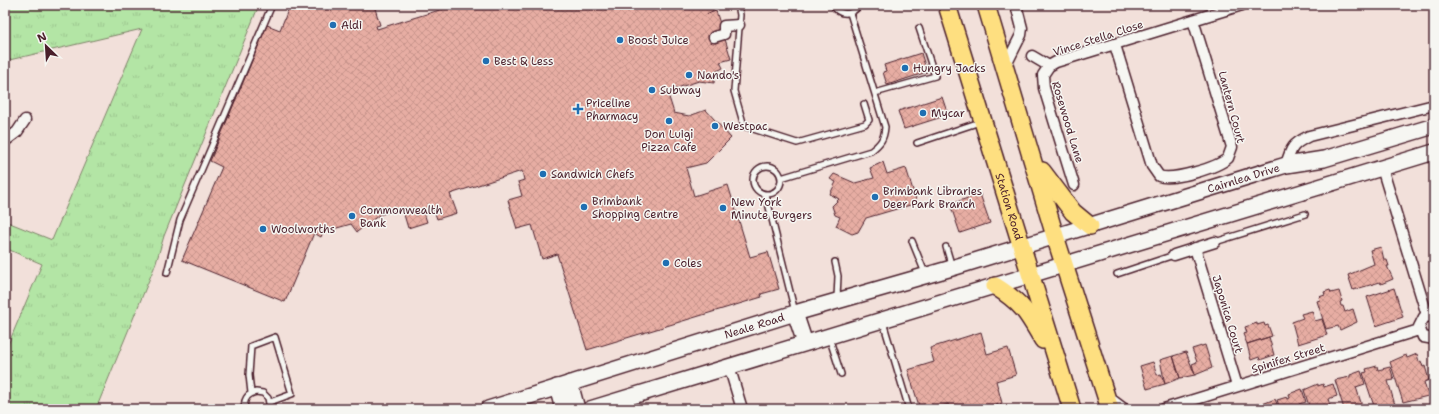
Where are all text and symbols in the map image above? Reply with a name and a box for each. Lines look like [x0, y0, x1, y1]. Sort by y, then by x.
street label: Vince Stella Close [1051, 17, 1145, 60]
place label: Aldi [341, 18, 362, 33]
marker: Aldi [328, 20, 338, 30]
north arrow [26, 26, 66, 66]
text: N [35, 29, 49, 46]
place label: Boost Juice [628, 33, 689, 48]
marker: Boost Juice [615, 35, 625, 45]
place label: Best & Less [494, 54, 553, 69]
marker: Best & Less [481, 56, 491, 66]
place label: Hungry Jacks [913, 61, 986, 76]
marker: Hungry Jacks [900, 63, 910, 73]
place label: Nando's [697, 68, 739, 83]
street label: Lantern Court [1215, 69, 1248, 145]
marker: Nando's [684, 70, 694, 80]
street label: Rosewood Lane [1048, 80, 1087, 165]
place label: Subway [660, 83, 701, 98]
marker: Subway [647, 85, 657, 95]
place label: Priceline Pharmacy [586, 96, 638, 124]
marker: Priceline Pharmacy [573, 104, 583, 114]
place label: Mycar [931, 106, 965, 121]
marker: Mycar [918, 108, 928, 118]
marker: Don Luigi Pizza Cafe [664, 116, 674, 126]
place label: Westpac [723, 119, 768, 134]
marker: Westpac [710, 121, 720, 131]
place label: Don Luigi Pizza Cafe [641, 127, 697, 155]
street label: Cairnlea Drive [1206, 160, 1282, 197]
place label: Sandwich Chefs [551, 167, 634, 182]
marker: Sandwich Chefs [538, 169, 548, 179]
street label: Station Road [991, 171, 1026, 242]
place label: Brimbank Libraries Deer Park Branch [883, 184, 982, 212]
marker: Brimbank Libraries Deer Park Branch [870, 192, 880, 202]
place label: Brimbank Shopping Centre [592, 194, 679, 222]
place label: New York Minute Burgers [731, 195, 812, 223]
marker: Brimbank Shopping Centre [579, 202, 589, 212]
place label: Commonwealth Bank [360, 203, 442, 231]
marker: New York Minute Burgers [718, 203, 728, 213]
marker: Commonwealth Bank [347, 211, 357, 221]
place label: Woolworths [271, 222, 335, 237]
marker: Woolworths [258, 224, 268, 234]
place label: Coles [674, 256, 702, 271]
marker: Coles [661, 258, 671, 268]
street label: Japonica Court [1209, 273, 1247, 355]
street label: Neale Road [723, 310, 786, 343]
street label: Spinifex Street [1250, 340, 1327, 377]

